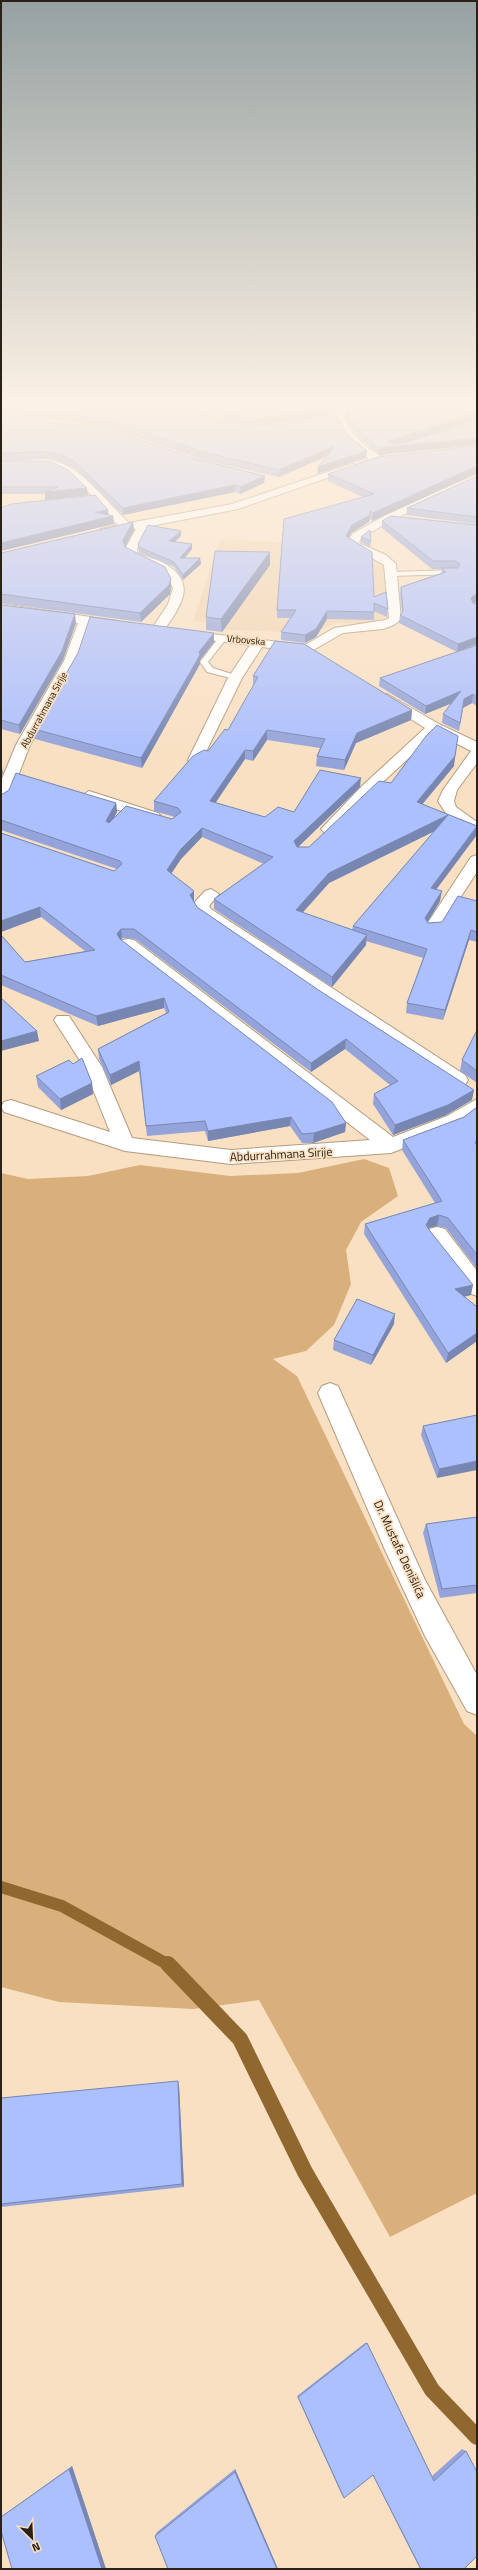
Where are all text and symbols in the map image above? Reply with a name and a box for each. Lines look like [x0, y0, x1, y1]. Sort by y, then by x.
street label: Vrbovska [226, 631, 266, 649]
street label: Abdurrahmana Sirije [17, 669, 71, 751]
street label: Abdurrahmana Sirije [229, 1142, 333, 1166]
street label: Dr. Mustafe Denišlića [369, 1497, 431, 1601]
north arrow [12, 2518, 52, 2558]
text: N [29, 2538, 43, 2556]

